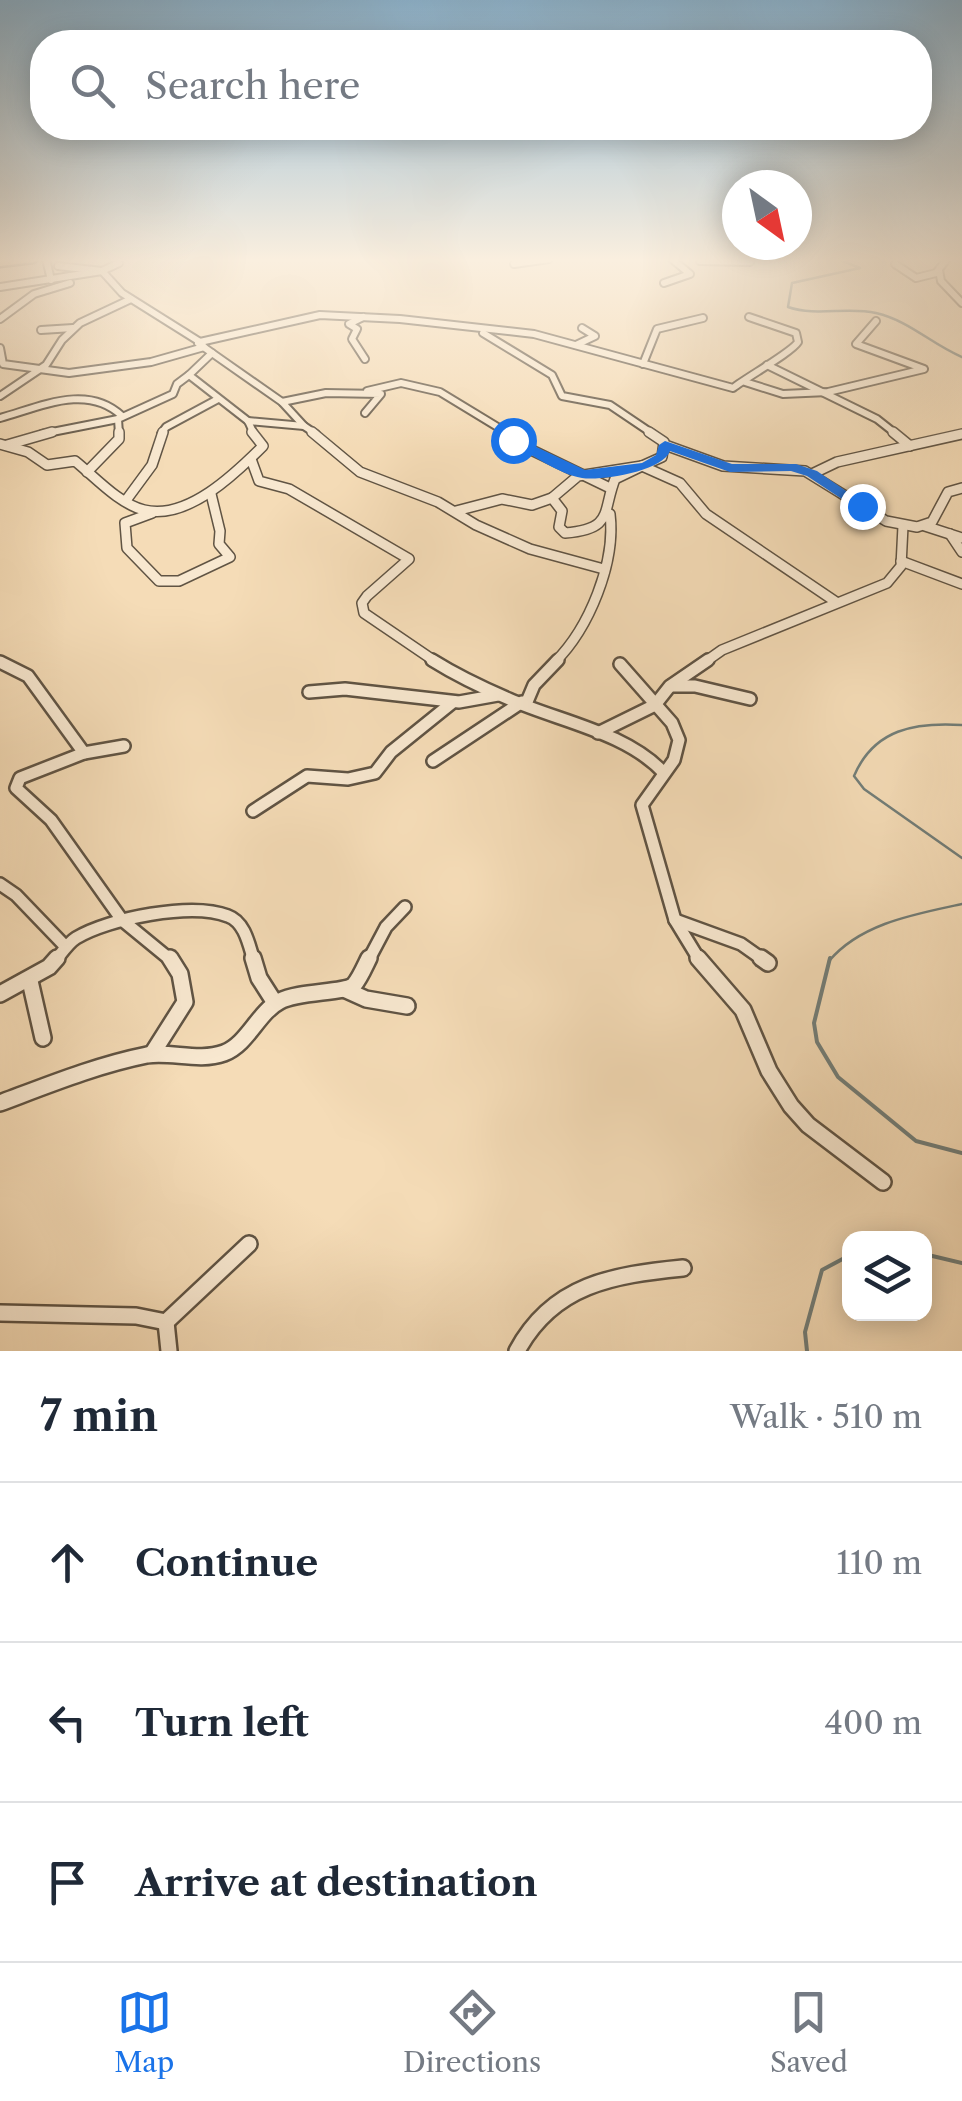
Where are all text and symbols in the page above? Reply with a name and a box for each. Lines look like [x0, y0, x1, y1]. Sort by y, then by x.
search box [30, 30, 932, 140]
icon: search [65, 58, 120, 113]
text: Search here [145, 62, 360, 109]
north arrow [722, 170, 812, 260]
route start [491, 418, 537, 464]
route end [840, 484, 886, 530]
map controls [842, 1231, 932, 1321]
button: layers [842, 1231, 932, 1321]
text: 7 min [40, 1390, 158, 1442]
text: Walk · 510 m [730, 1397, 922, 1436]
icon: ahead [40, 1535, 95, 1590]
text: Continue [135, 1539, 318, 1586]
text: 110 m [836, 1543, 922, 1582]
icon: left [40, 1695, 95, 1750]
text: Turn left [135, 1699, 309, 1746]
text: 400 m [825, 1703, 922, 1742]
icon: arrive [40, 1855, 95, 1910]
text: Arrive at destination [135, 1859, 538, 1906]
tab: Map [114, 1985, 174, 2079]
tab: Directions [403, 1985, 541, 2079]
tab: Saved [770, 1985, 848, 2079]

